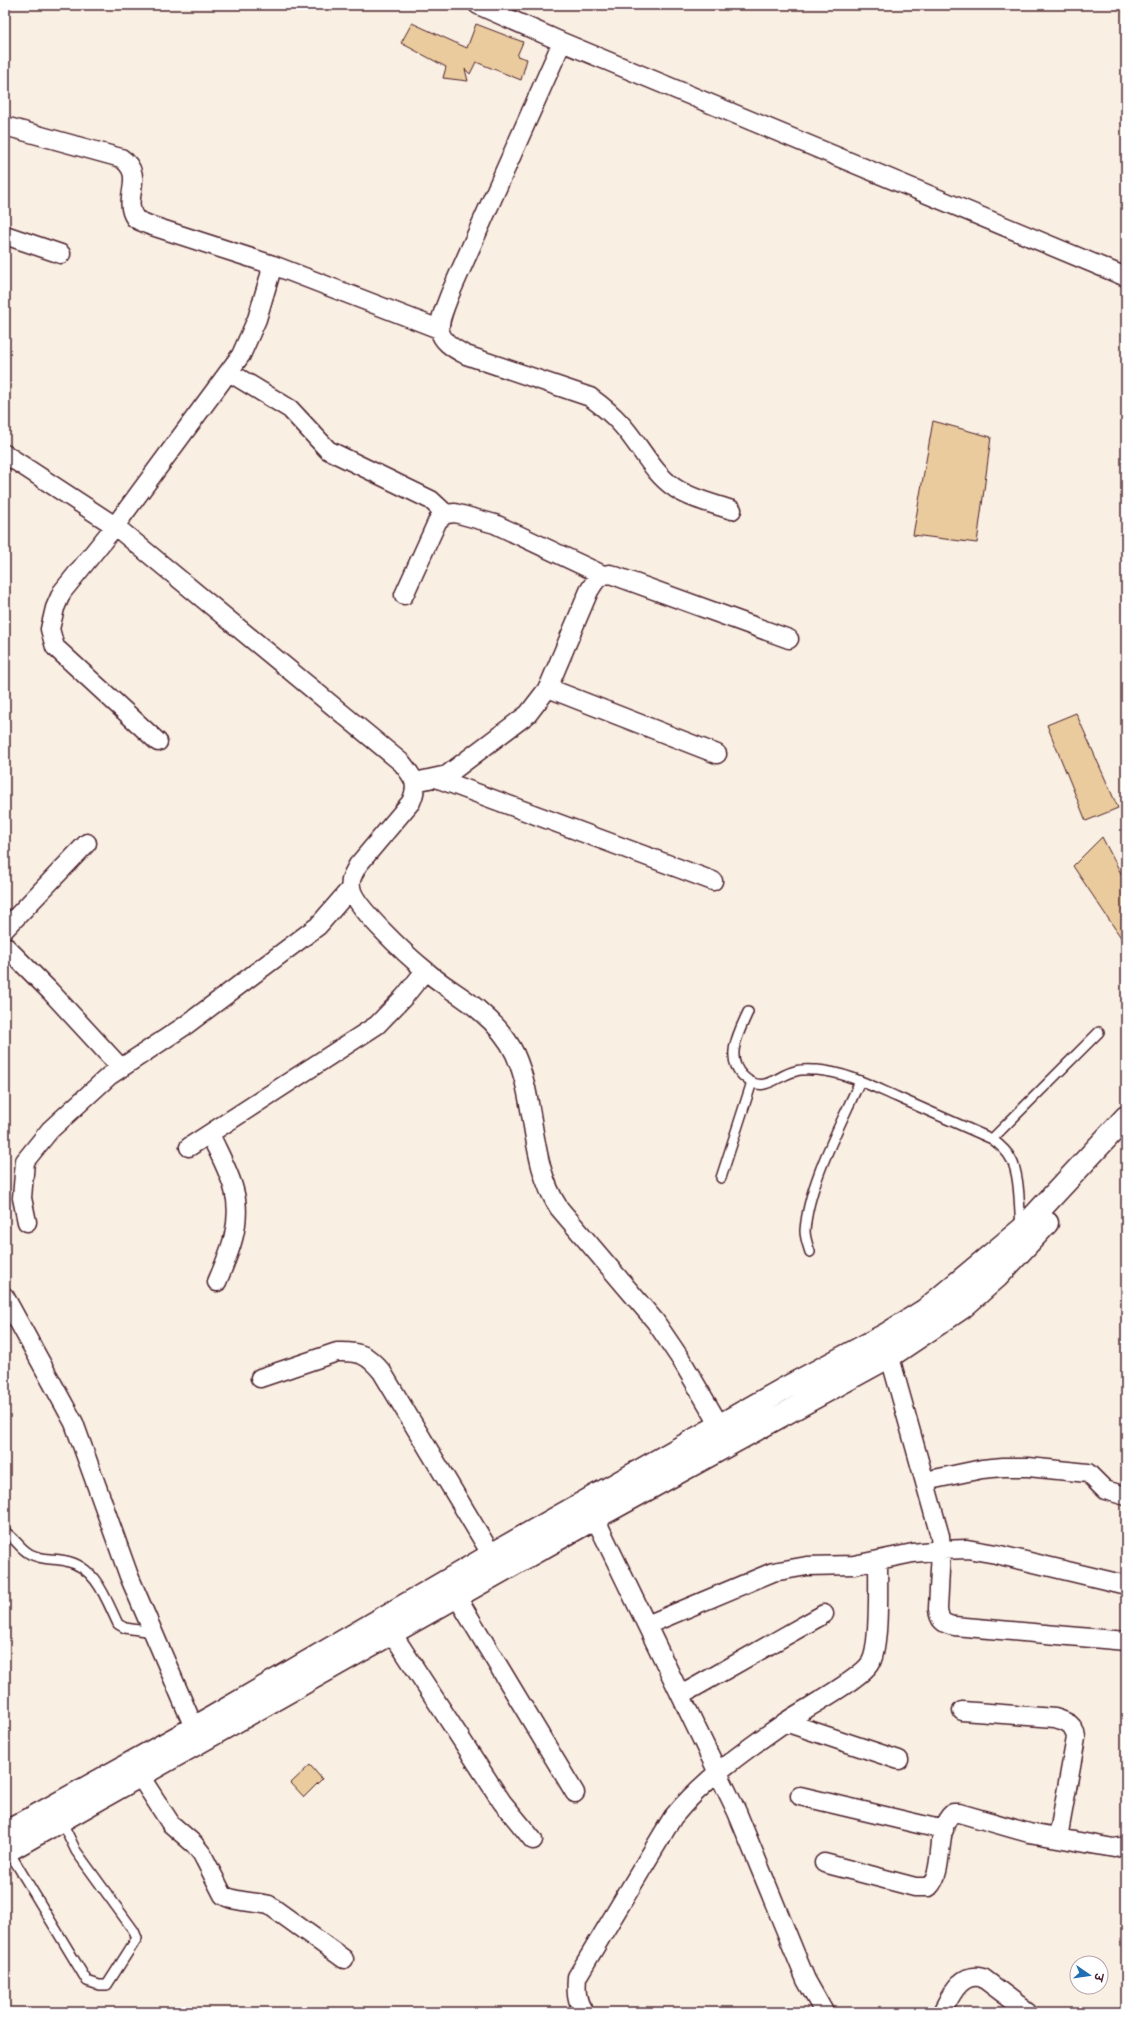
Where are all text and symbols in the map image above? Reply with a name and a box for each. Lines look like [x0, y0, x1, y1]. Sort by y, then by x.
north arrow [1069, 1955, 1109, 1995]
text: उ [1091, 1971, 1107, 1984]

